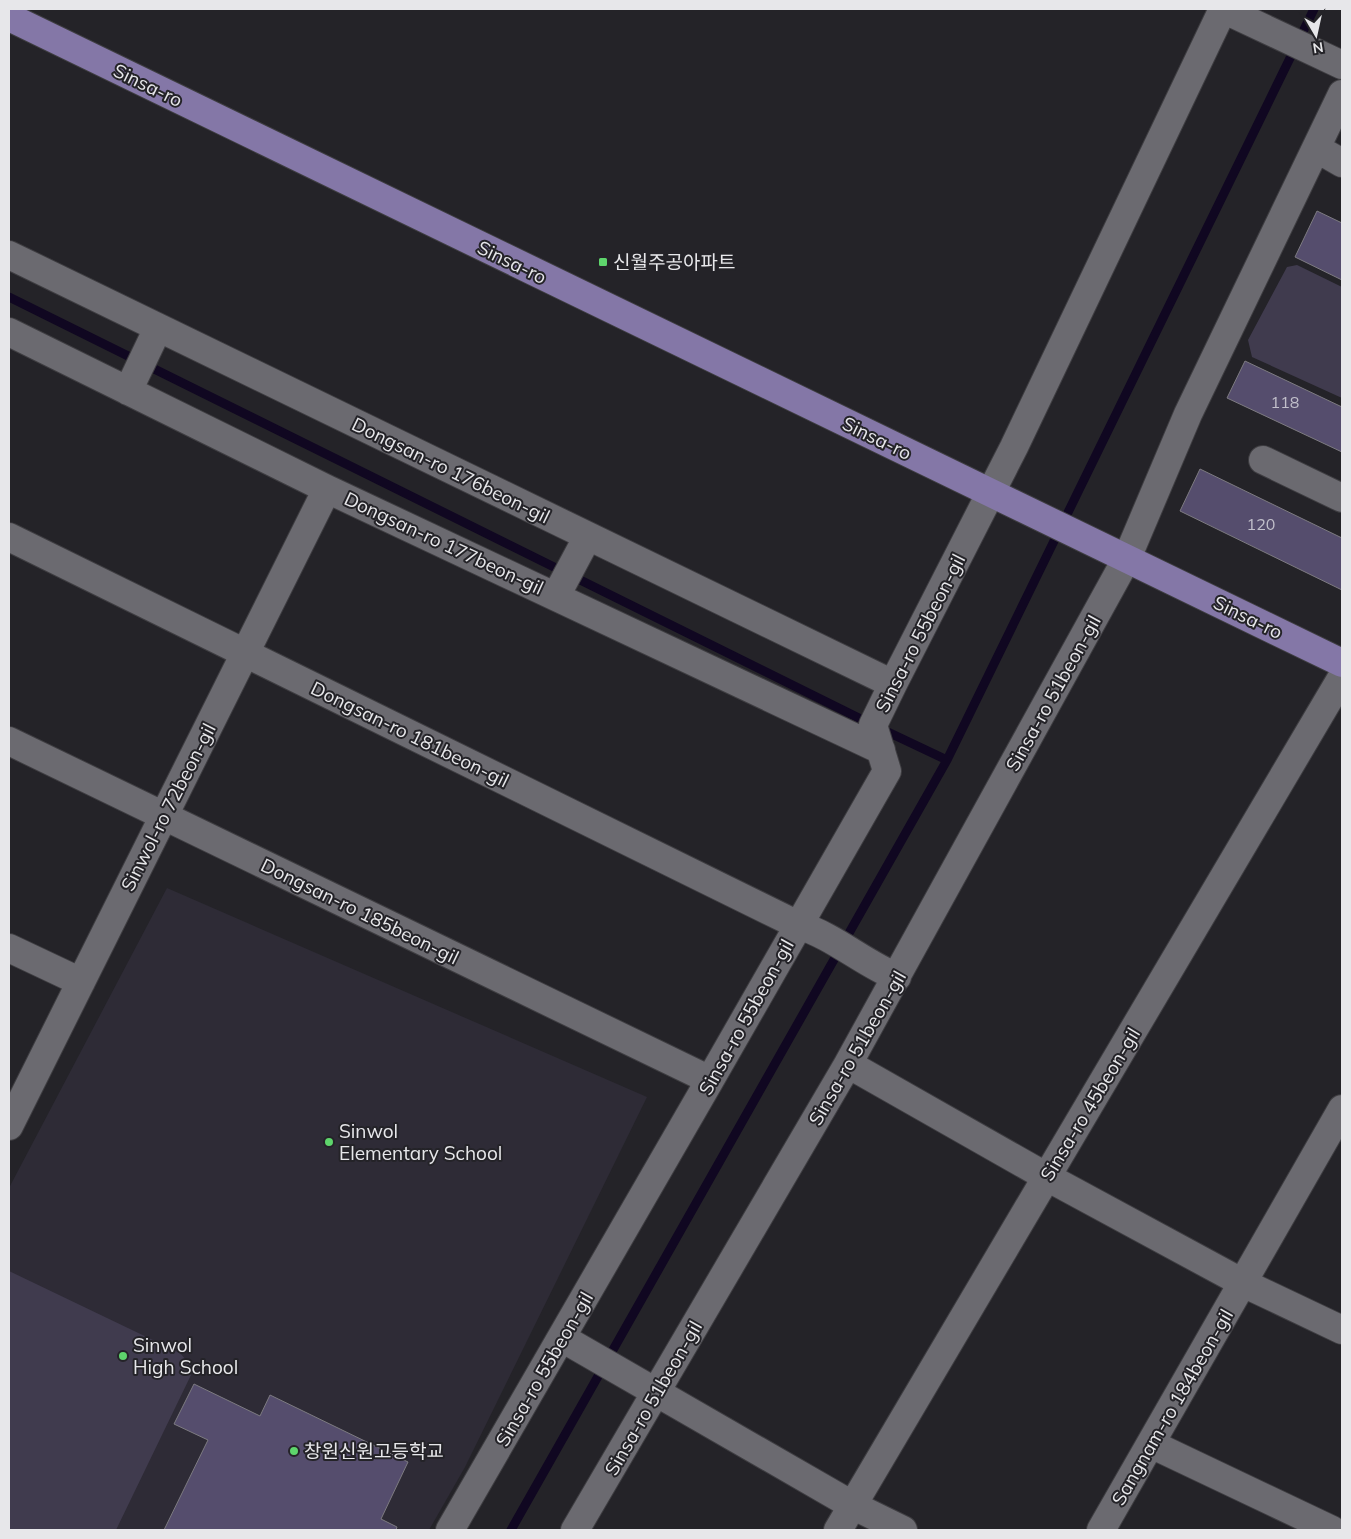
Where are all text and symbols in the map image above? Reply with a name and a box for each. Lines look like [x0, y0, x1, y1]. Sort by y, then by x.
north arrow [1291, 10, 1341, 60]
text: N [1311, 38, 1325, 58]
street label: Sinsa-ro [109, 58, 187, 112]
street label: Sinsa-ro [473, 235, 551, 289]
place label: 신월주공아파트 [613, 250, 735, 274]
marker: 신월주공아파트 [597, 256, 609, 268]
house number: 118 [1271, 392, 1299, 412]
street label: Sinsa-ro [838, 411, 916, 465]
street label: Dongsan-ro 176beon-gil [348, 412, 554, 528]
street label: Dongsan-ro 177beon-gil [341, 486, 547, 600]
house number: 120 [1247, 514, 1275, 534]
street label: Sinsa-ro 55beon-gil [870, 550, 970, 716]
street label: Sinsa-ro [1209, 590, 1287, 644]
street label: Sinsa-ro 51beon-gil [1000, 611, 1106, 775]
street label: Dongsan-ro 181beon-gil [307, 676, 513, 792]
street label: Sinwol-ro 72beon-gil [115, 719, 221, 895]
street label: Dongsan-ro 185beon-gil [257, 853, 463, 969]
street label: Sinsa-ro 55beon-gil [693, 935, 799, 1099]
street label: Sinsa-ro 51beon-gil [803, 966, 911, 1130]
street label: Sinsa-ro 45beon-gil [1035, 1023, 1145, 1185]
place label: Sinwol Elementary School [339, 1119, 502, 1165]
marker: Sinwol Elementary School [323, 1136, 335, 1148]
street label: Sinsa-ro 55beon-gil [490, 1287, 598, 1451]
street label: Sangnam-ro 184beon-gil [1106, 1305, 1238, 1509]
street label: Sinsa-ro 51beon-gil [599, 1316, 707, 1480]
place label: Sinwol High School [133, 1333, 238, 1379]
marker: Sinwol High School [117, 1350, 129, 1362]
place label: 창원신원고등학교 [304, 1439, 444, 1463]
marker: 창원신원고등학교 [288, 1445, 300, 1457]

